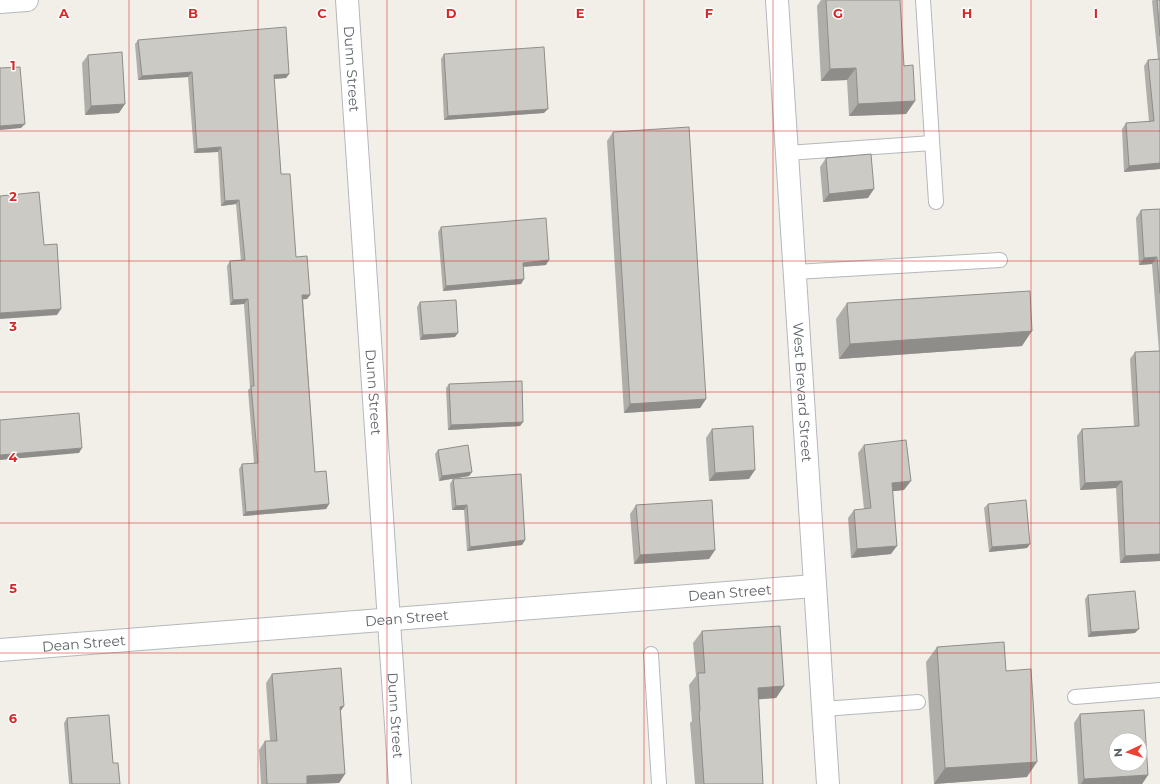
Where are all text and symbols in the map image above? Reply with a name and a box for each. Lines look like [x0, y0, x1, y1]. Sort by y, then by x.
text: A [58, 5, 70, 21]
text: B [188, 5, 198, 21]
text: C [317, 5, 327, 21]
text: D [446, 5, 457, 21]
text: E [576, 5, 585, 21]
text: F [705, 5, 713, 21]
text: G [833, 5, 843, 21]
text: H [962, 5, 972, 21]
text: I [1094, 5, 1098, 21]
street label: Dunn Street [340, 25, 364, 113]
text: 1 [10, 57, 16, 73]
text: 2 [9, 188, 17, 204]
text: 3 [8, 318, 17, 334]
street label: West Brevard Street [789, 322, 816, 463]
street label: Dunn Street [362, 349, 385, 436]
text: 4 [9, 449, 18, 465]
text: 5 [9, 580, 17, 596]
street label: Dean Street [687, 580, 772, 605]
street label: Dean Street [364, 606, 449, 630]
street label: Dean Street [41, 631, 126, 656]
street label: Dunn Street [383, 672, 407, 759]
text: 6 [9, 710, 18, 726]
north arrow [1108, 732, 1148, 772]
text: N [1111, 748, 1125, 758]

